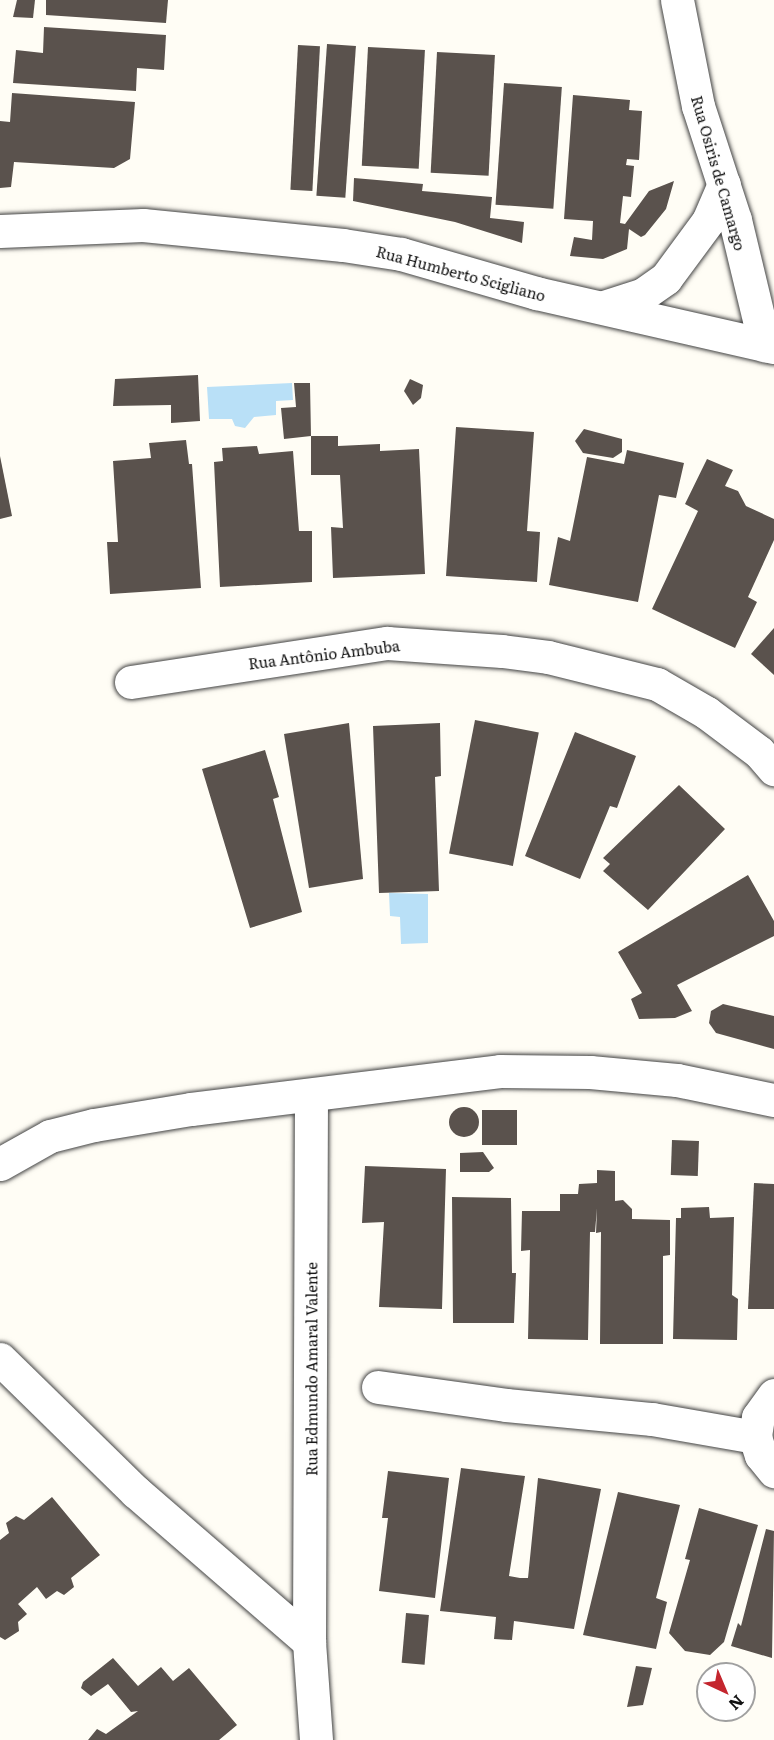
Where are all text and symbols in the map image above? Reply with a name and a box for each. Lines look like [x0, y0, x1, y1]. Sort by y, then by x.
street label: Rua Osiris de Camargo [688, 93, 750, 253]
street label: Rua Humberto Scigliano [374, 242, 548, 304]
street label: Rua Antônio Ambuba [247, 636, 401, 672]
street label: Rua Edmundo Amaral Valente [302, 1262, 320, 1476]
north arrow [696, 1662, 756, 1722]
text: N [724, 1690, 750, 1717]

